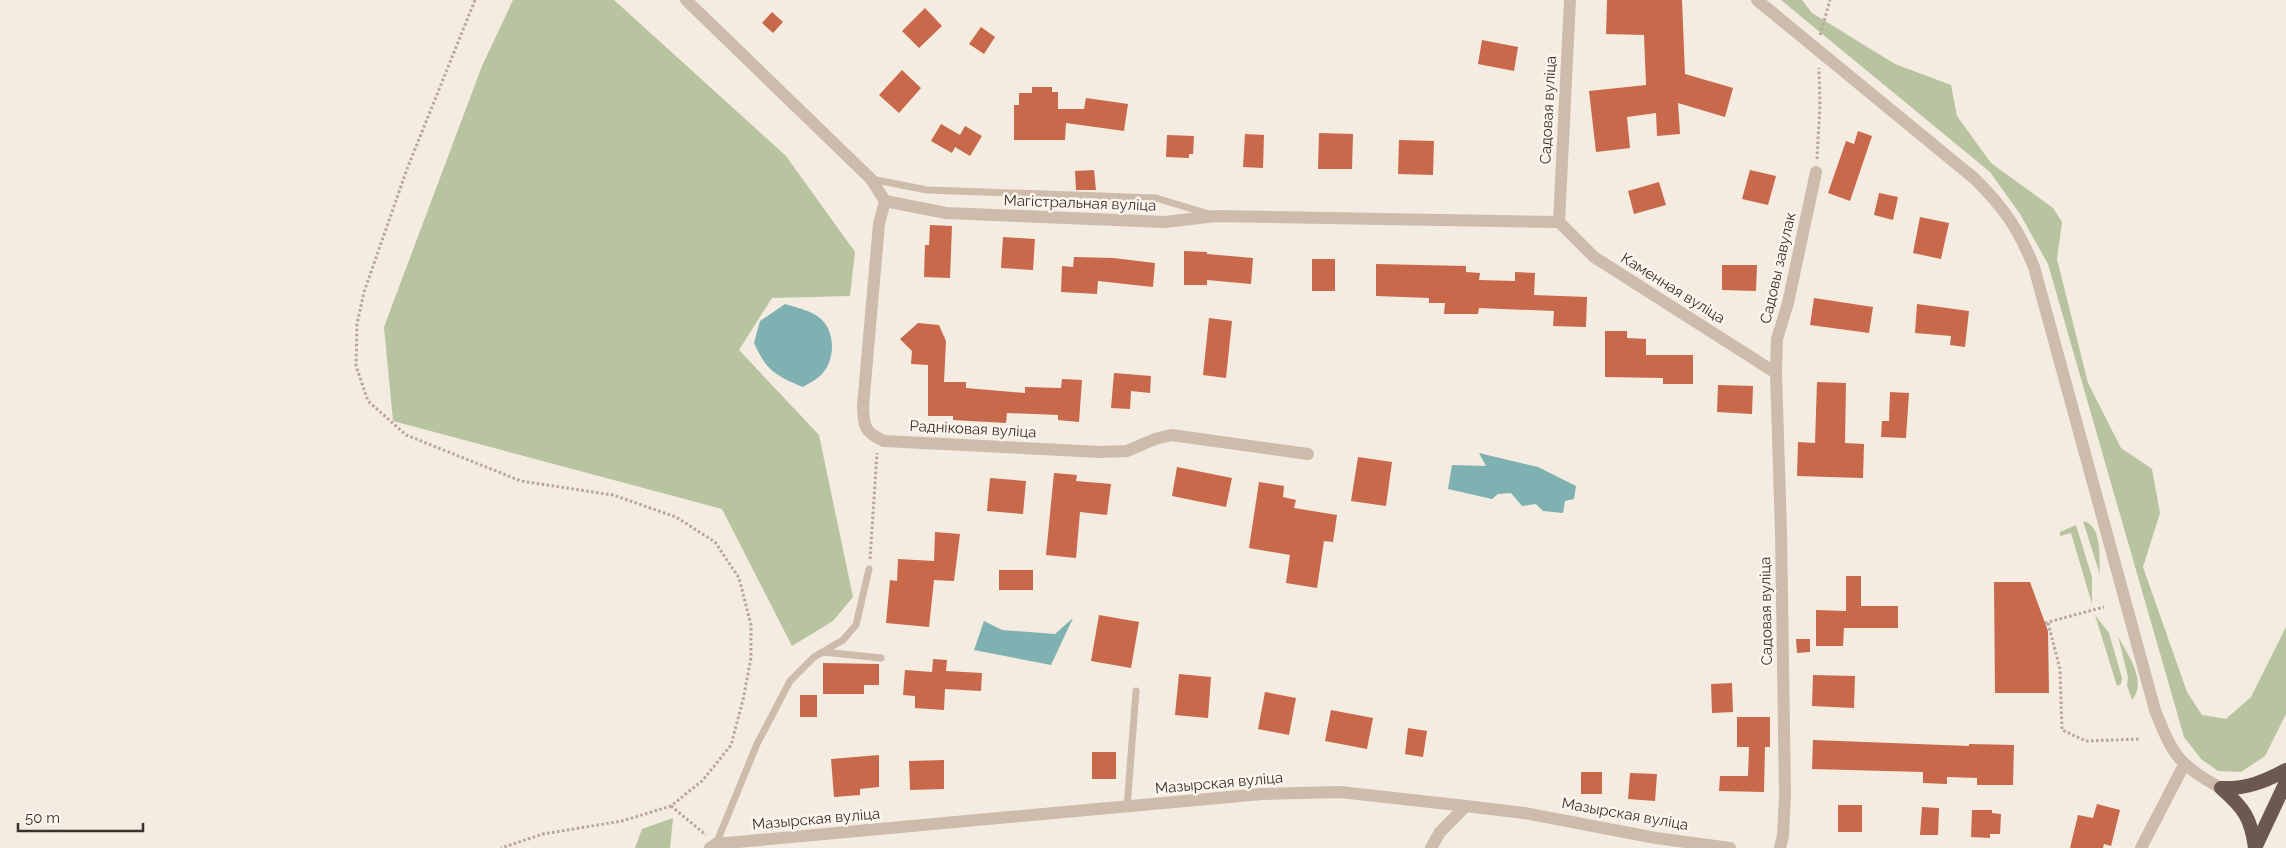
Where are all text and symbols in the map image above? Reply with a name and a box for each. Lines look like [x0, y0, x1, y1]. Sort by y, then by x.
street label: Садовая вуліца [1536, 55, 1560, 165]
street label: Магістральная вуліца [1003, 191, 1157, 215]
street label: Садовы завулак [1756, 210, 1800, 325]
street label: Каменная вуліца [1618, 249, 1728, 327]
street label: Радніковая вуліца [909, 417, 1037, 441]
street label: Садовая вуліца [1756, 556, 1776, 666]
street label: Мазырская вуліца [1154, 768, 1284, 798]
street label: Мазырская вуліца [1560, 794, 1690, 834]
scale bar [18, 800, 142, 832]
street label: Мазырская вуліца [751, 804, 881, 834]
text: 50 m [25, 809, 60, 827]

